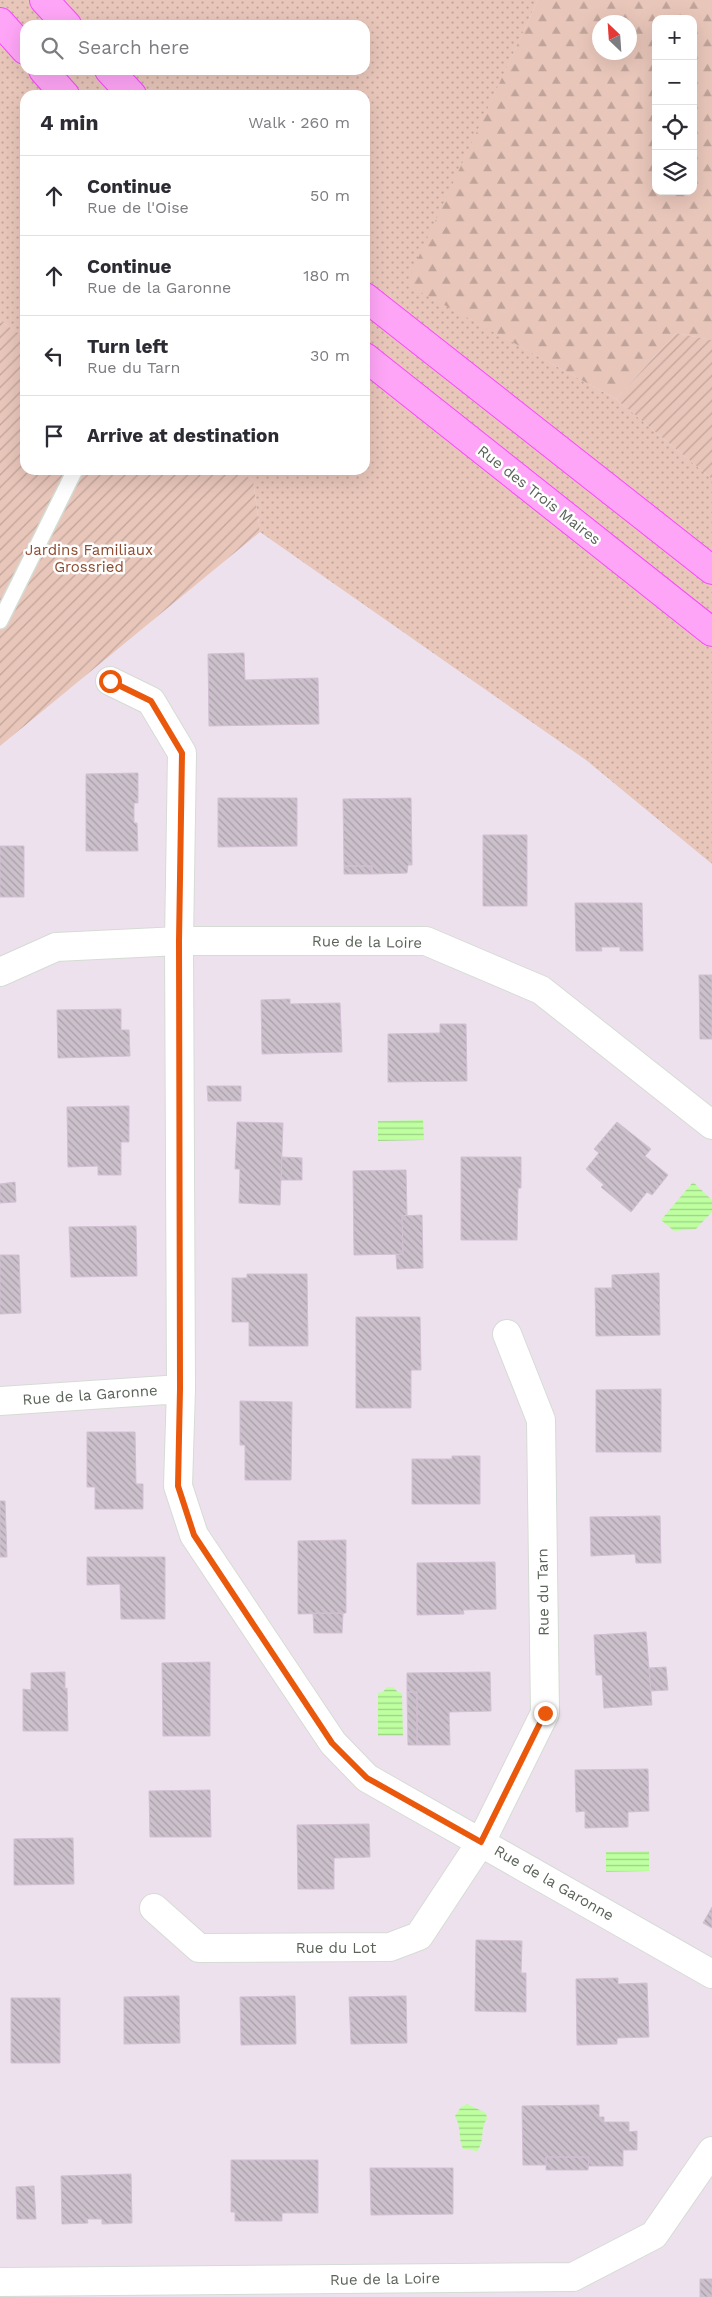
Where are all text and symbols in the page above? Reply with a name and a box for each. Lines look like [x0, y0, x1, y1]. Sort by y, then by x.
north arrow [592, 15, 637, 60]
map controls [652, 15, 697, 195]
button: + [652, 15, 697, 60]
search box [20, 20, 370, 75]
icon: search [38, 34, 66, 62]
text: Search here [78, 36, 189, 59]
button: − [652, 60, 697, 105]
button: locate [652, 105, 697, 150]
text: 4 min [40, 110, 98, 135]
text: Walk · 260 m [248, 113, 350, 132]
button: layers [652, 150, 697, 195]
text: Continue [87, 175, 171, 198]
icon: ahead [40, 182, 68, 210]
text: 50 m [310, 186, 350, 205]
text: Rue de l'Oise [87, 198, 189, 217]
text: Continue [87, 255, 171, 278]
icon: ahead [40, 262, 68, 290]
text: 180 m [303, 266, 350, 285]
text: Rue de la Garonne [87, 278, 231, 297]
text: Turn left [87, 335, 168, 358]
icon: left [40, 342, 68, 370]
text: 30 m [310, 346, 350, 365]
text: Rue du Tarn [87, 358, 181, 377]
icon: arrive [40, 422, 68, 450]
text: Arrive at destination [87, 424, 279, 447]
street label: Rue des Trois Maires [474, 441, 604, 549]
park label: Jardins Familiaux Grossried [25, 541, 153, 576]
route start [99, 670, 122, 693]
street label: Rue de la Loire [312, 932, 422, 952]
street label: Rue de la Garonne [22, 1381, 158, 1409]
street label: Rue du Tarn [533, 1548, 553, 1636]
route end [534, 1702, 557, 1725]
street label: Rue de la Garonne [491, 1841, 617, 1925]
street label: Rue du Lot [296, 1939, 377, 1957]
street label: Rue de la Loire [330, 2269, 440, 2289]

